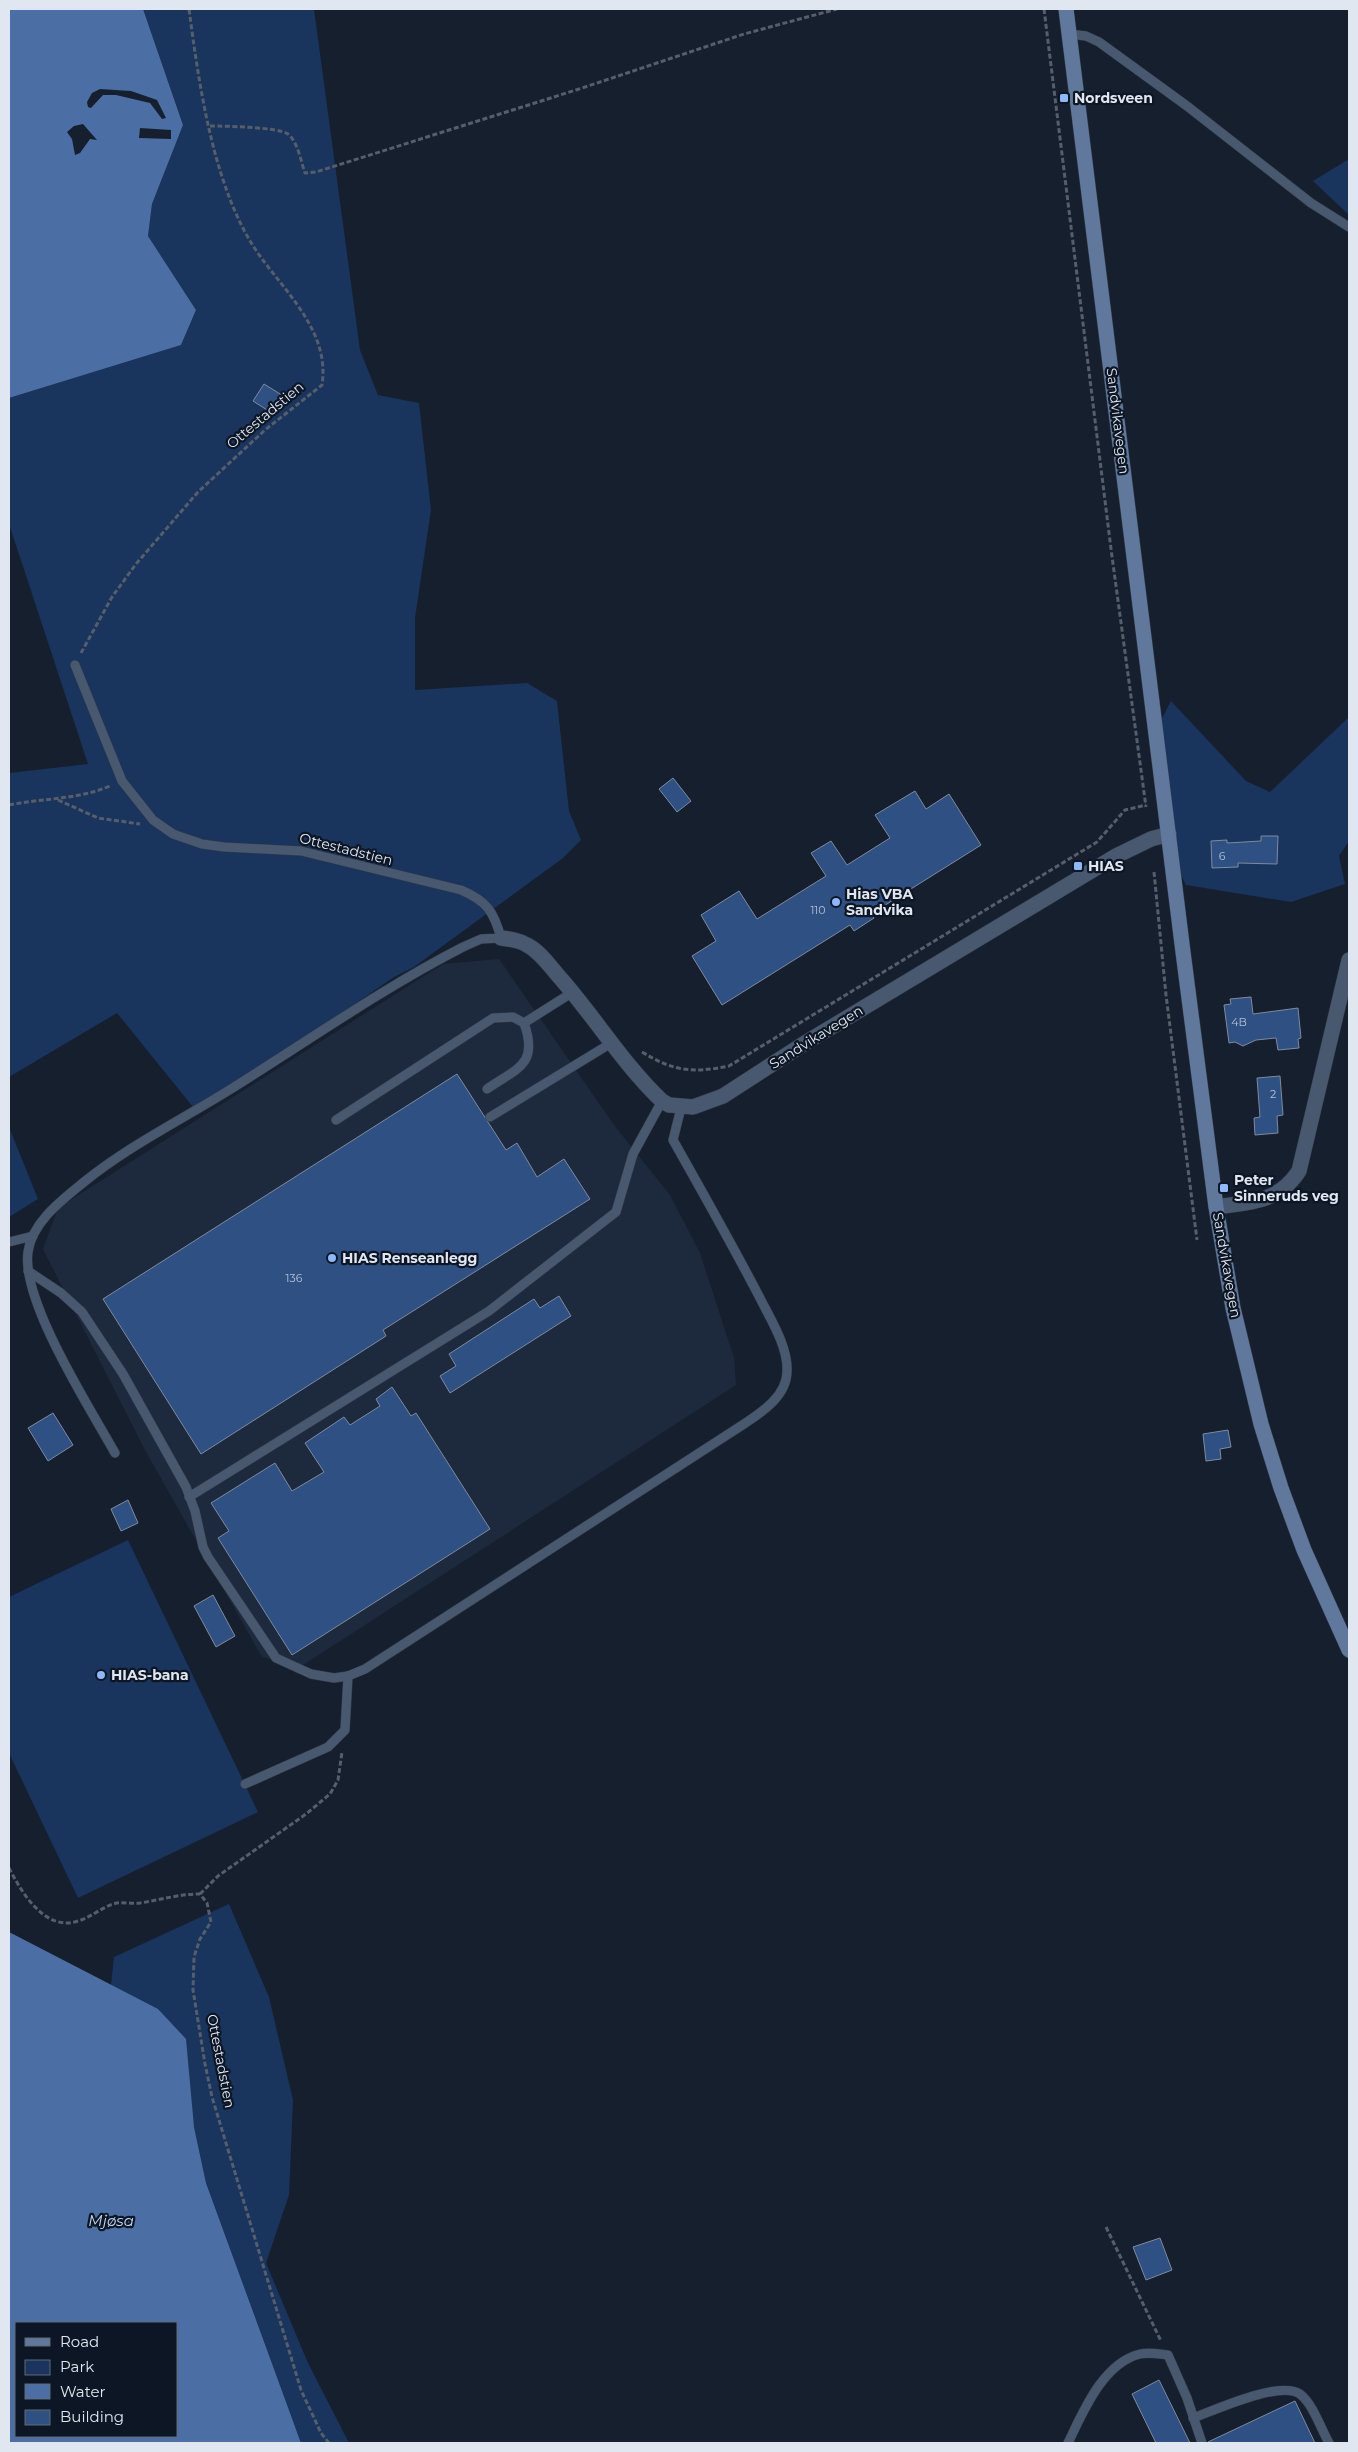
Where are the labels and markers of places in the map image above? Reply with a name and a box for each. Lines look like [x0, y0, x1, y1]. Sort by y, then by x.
place label: Nordsveen [1074, 89, 1153, 107]
marker: Nordsveen [1058, 92, 1070, 104]
place label: HIAS [1088, 857, 1124, 875]
marker: HIAS [1072, 860, 1084, 872]
place label: Hias VBA Sandvika [846, 885, 914, 919]
marker: Hias VBA Sandvika [830, 896, 842, 908]
place label: Peter Sinneruds veg [1234, 1171, 1339, 1205]
marker: Peter Sinneruds veg [1218, 1182, 1230, 1194]
place label: HIAS Renseanlegg [342, 1249, 477, 1267]
marker: HIAS Renseanlegg [326, 1252, 338, 1264]
place label: HIAS-bana [111, 1666, 189, 1684]
marker: HIAS-bana [95, 1669, 107, 1681]

